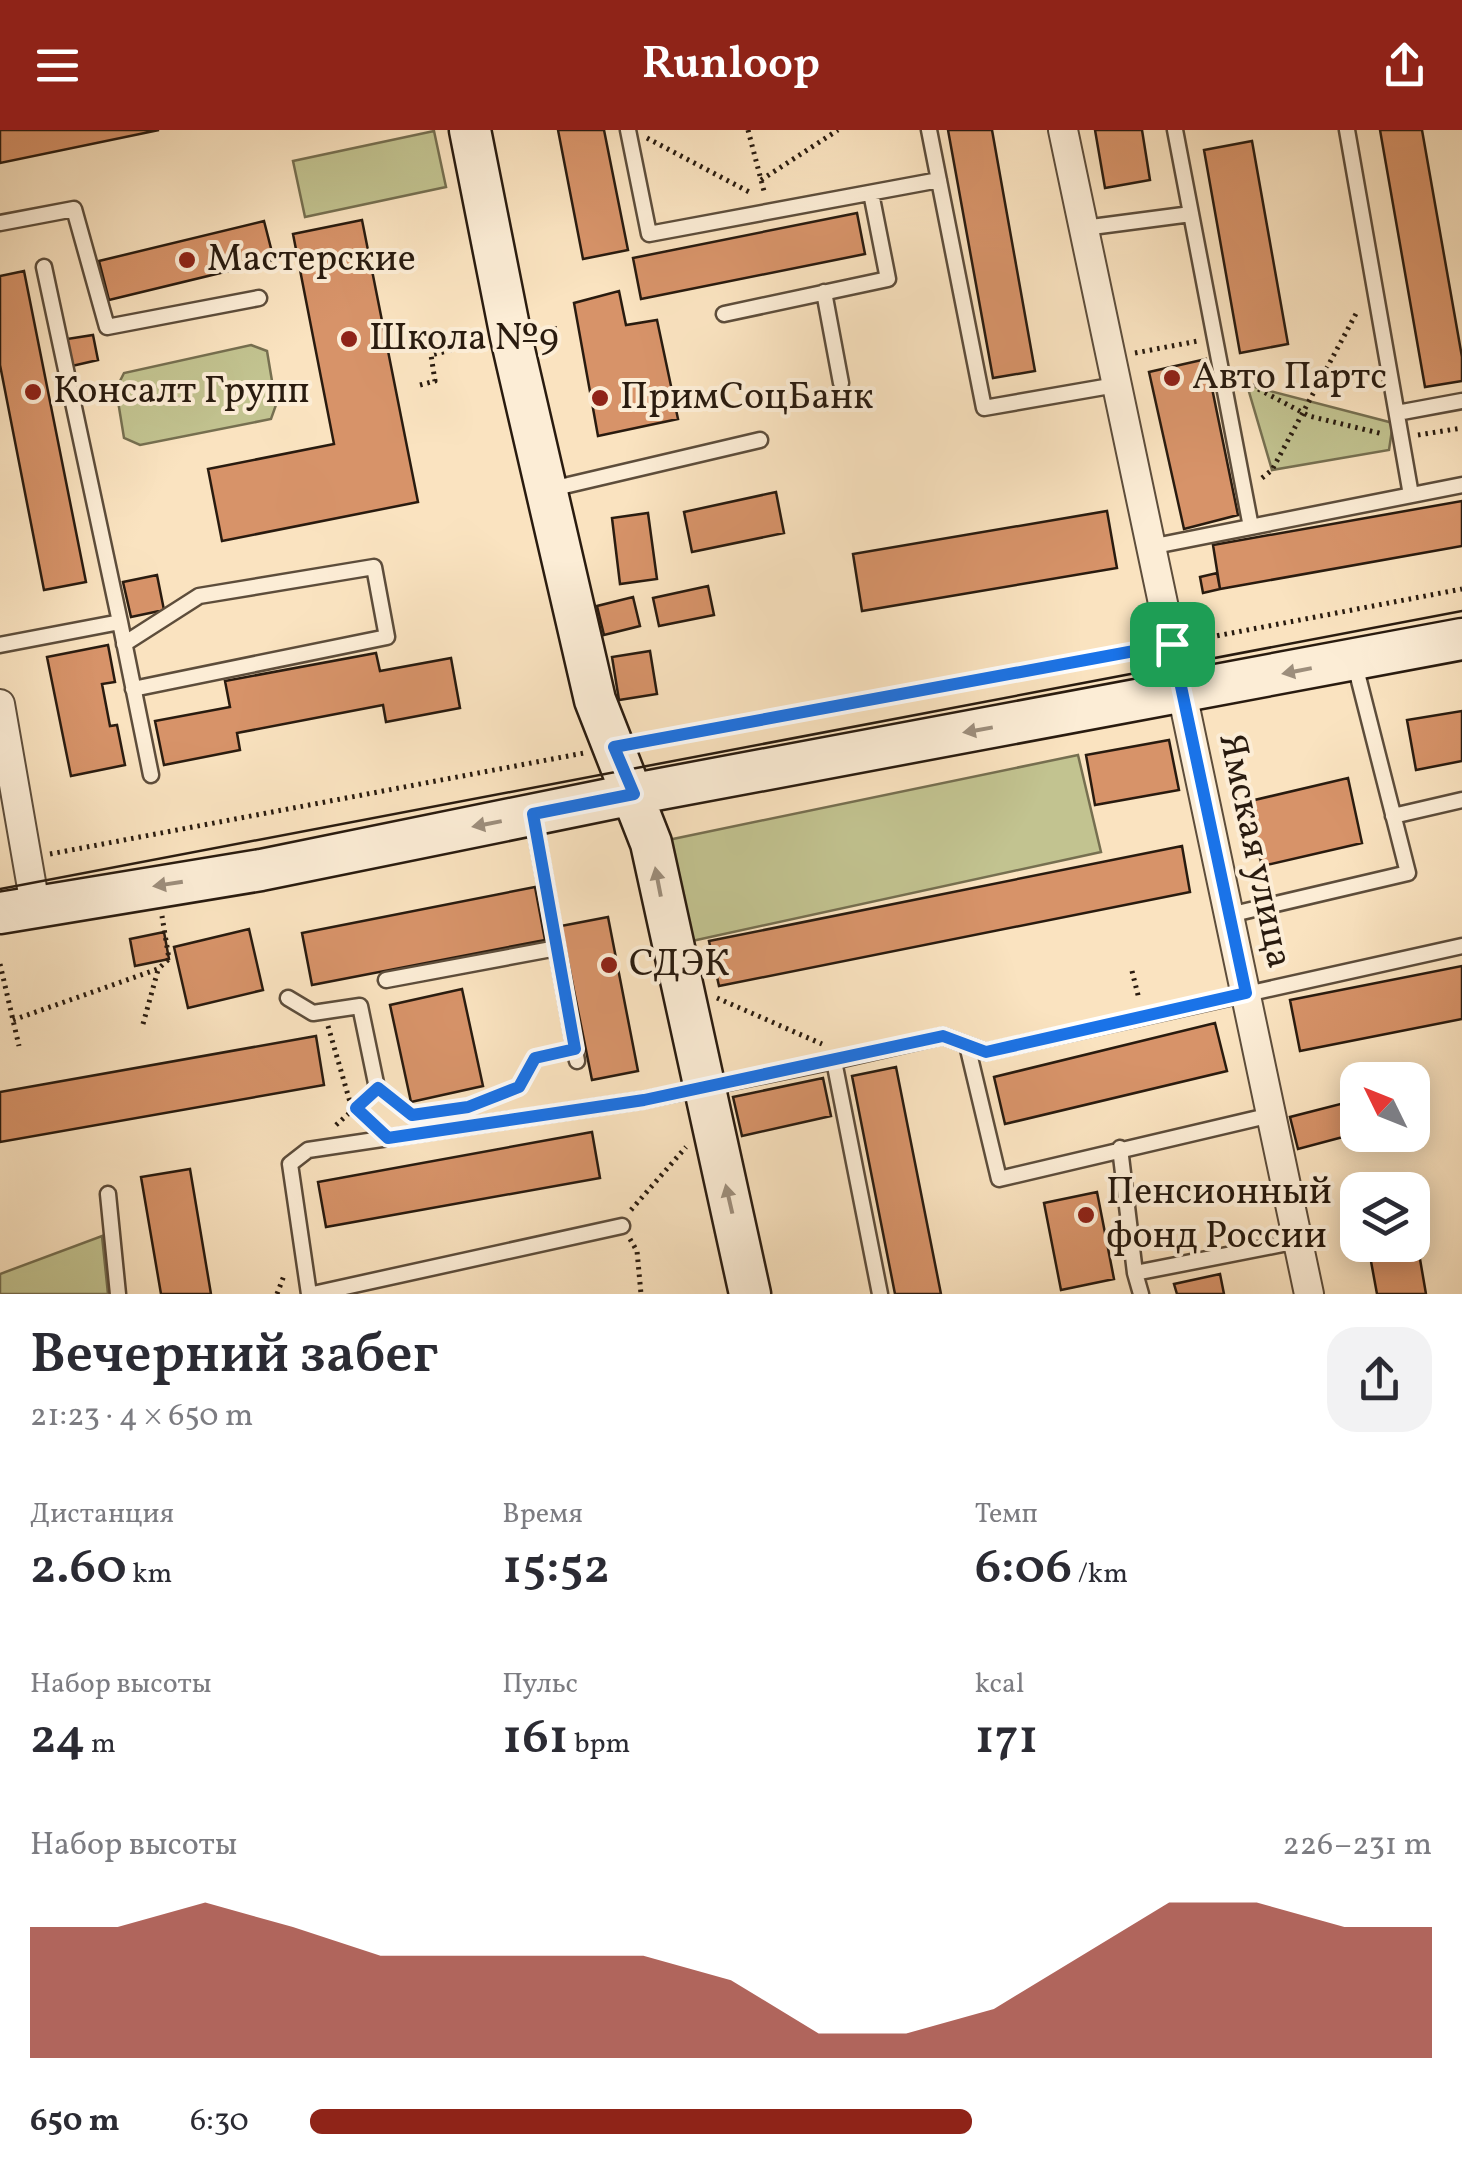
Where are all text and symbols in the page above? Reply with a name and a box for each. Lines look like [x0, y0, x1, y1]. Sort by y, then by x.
text: Runloop [642, 34, 820, 97]
icon: menu [30, 38, 85, 93]
icon: share [1377, 38, 1432, 93]
place label: Мастерские [207, 234, 416, 287]
marker: Мастерские [176, 249, 198, 271]
place label: Школа №9 [369, 313, 559, 366]
marker: Школа №9 [338, 328, 360, 350]
place label: Авто Партс [1192, 352, 1387, 405]
place label: Консалт Групп [53, 366, 310, 419]
marker: Авто Партс [1161, 367, 1183, 389]
place label: ПримСоцБанк [620, 372, 873, 425]
marker: Консалт Групп [22, 381, 44, 403]
marker: ПримСоцБанк [589, 387, 611, 409]
pin [1130, 602, 1215, 687]
icon: arrive [1145, 617, 1200, 672]
one-way arrow [1282, 663, 1313, 679]
one-way arrow [962, 723, 993, 739]
street label: Ямская улица [1203, 729, 1305, 973]
one-way arrow [471, 816, 502, 832]
one-way arrow [650, 866, 666, 897]
one-way arrow [151, 877, 183, 893]
place label: СДЭК [629, 939, 730, 992]
marker: СДЭК [598, 954, 620, 976]
north arrow [1340, 1062, 1430, 1152]
map controls [1340, 1062, 1430, 1262]
place label: Пенсионный фонд России [1106, 1167, 1332, 1264]
button: layers [1340, 1172, 1430, 1262]
one-way arrow [720, 1183, 736, 1214]
marker: Пенсионный фонд России [1075, 1204, 1097, 1226]
text: Вечерний забег [30, 1319, 438, 1395]
button: share [1327, 1327, 1432, 1432]
text: 21:23 · 4 × 650 m [30, 1395, 253, 1439]
text: Дистанция [30, 1495, 174, 1534]
text: Время [502, 1495, 583, 1534]
text: Темп [975, 1495, 1038, 1534]
text: 2.60 [30, 1534, 127, 1604]
text: 15:52 [502, 1534, 610, 1604]
text: 6:06 [975, 1534, 1072, 1604]
text: km [127, 1555, 172, 1594]
text: /km [1072, 1555, 1128, 1594]
text: Набор высоты [30, 1665, 211, 1704]
text: Пульс [502, 1665, 578, 1704]
text: kcal [975, 1665, 1024, 1704]
text: 24 [30, 1704, 85, 1774]
text: 161 [502, 1704, 569, 1774]
text: 171 [975, 1704, 1038, 1774]
text: m [85, 1725, 116, 1764]
text: bpm [569, 1725, 630, 1764]
text: Набор высоты [30, 1824, 237, 1868]
text: 226–231 m [1283, 1824, 1432, 1868]
text: 650 m [30, 2100, 120, 2144]
text: 6:30 [190, 2100, 249, 2144]

